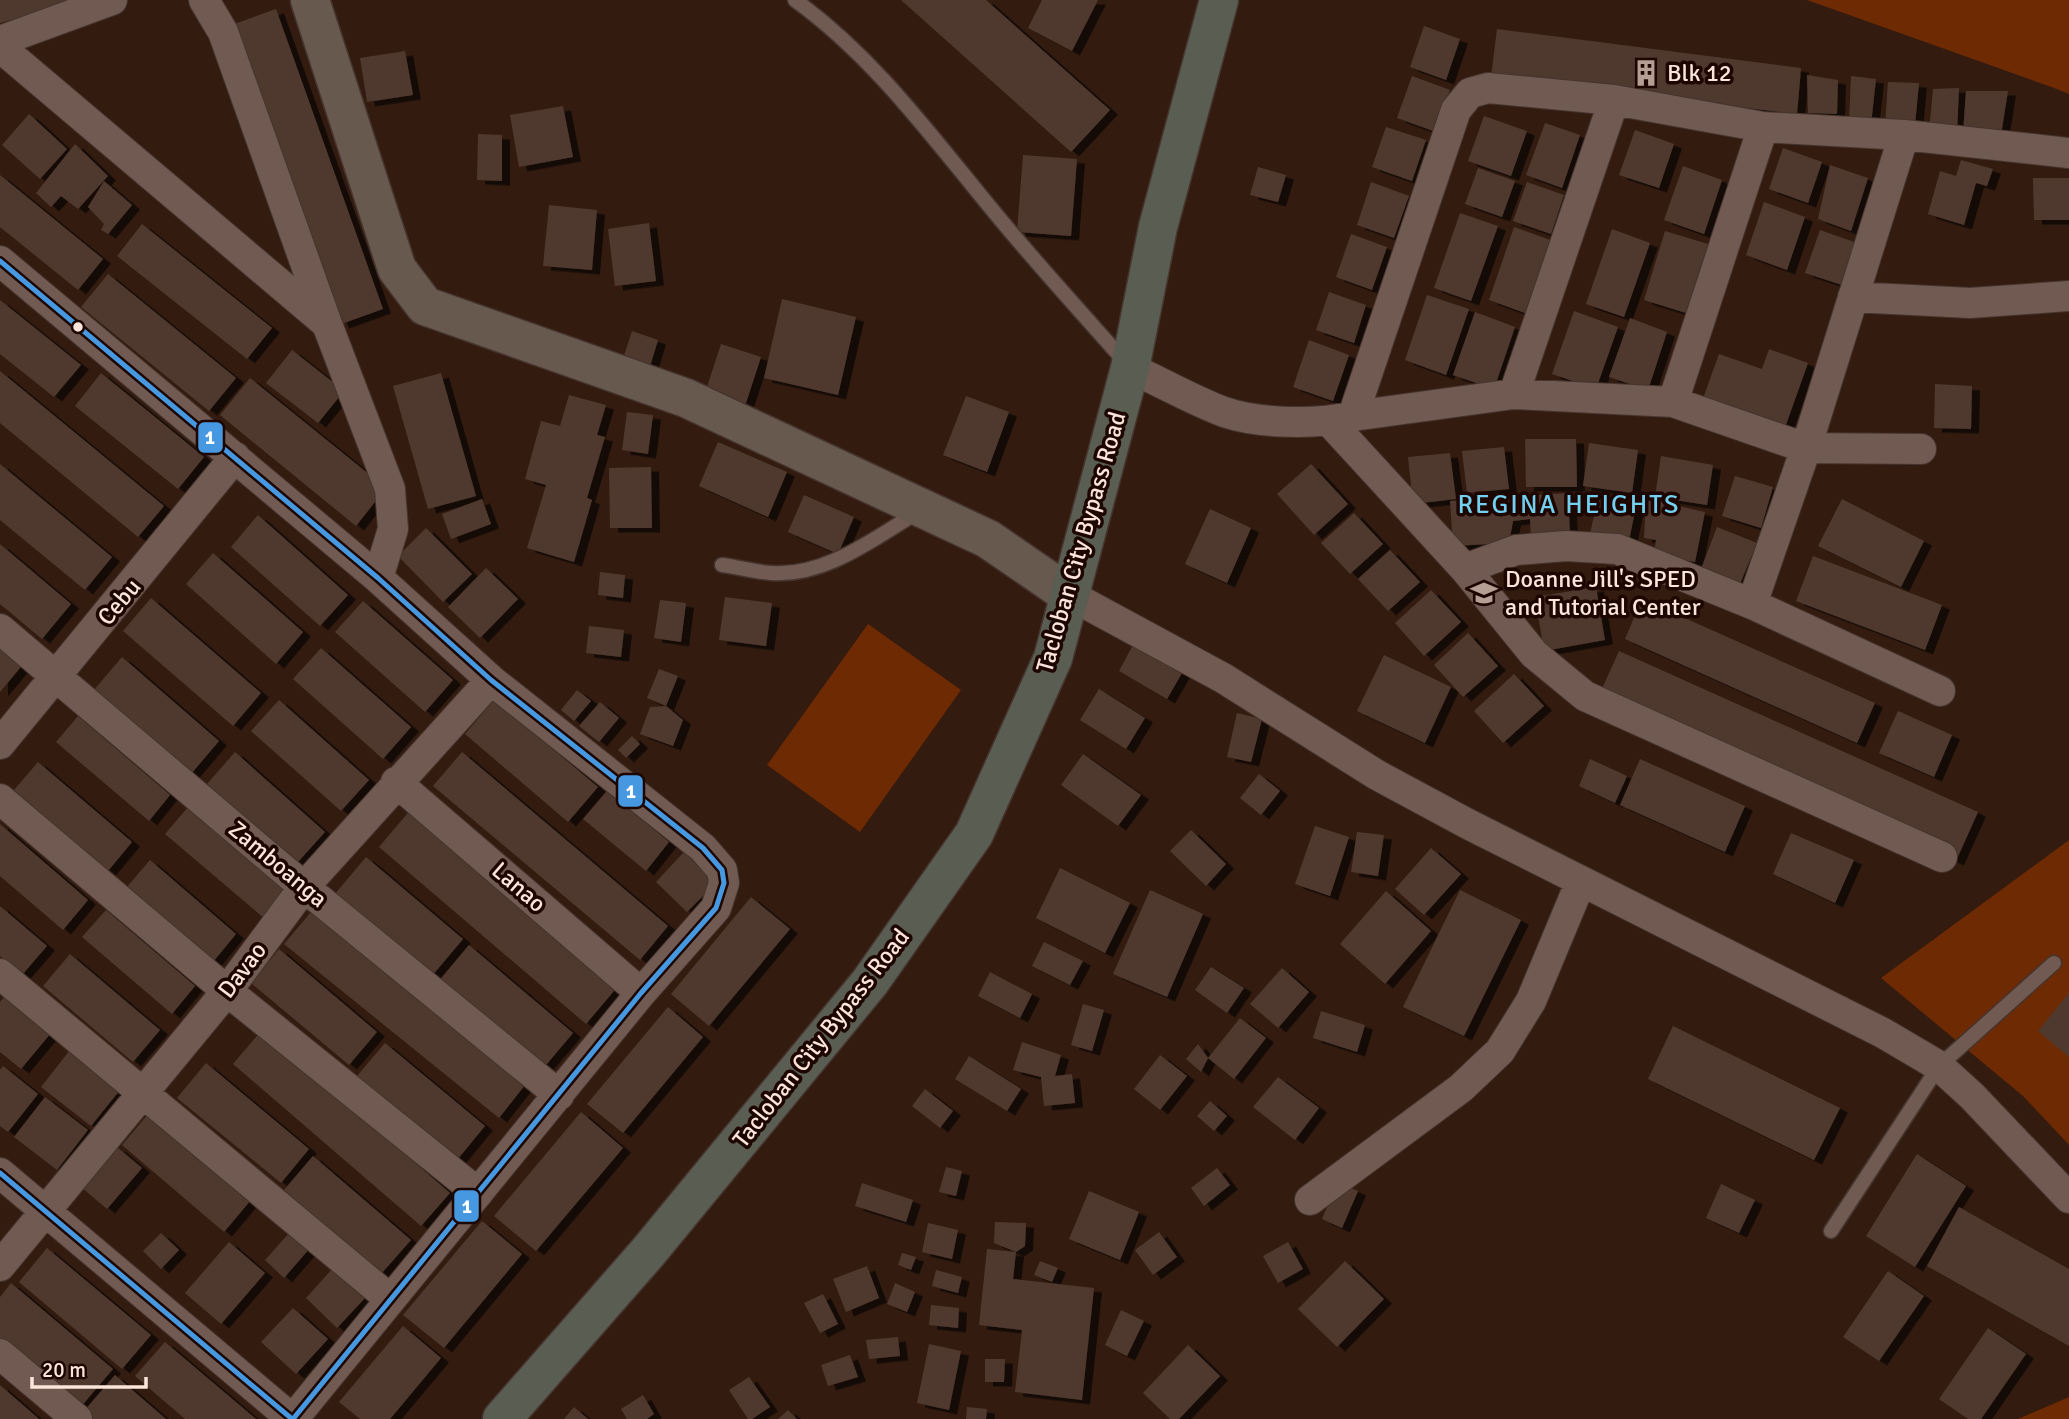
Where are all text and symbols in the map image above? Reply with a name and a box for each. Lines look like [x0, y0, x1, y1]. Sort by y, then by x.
building icon: Blk 12 [1631, 58, 1661, 88]
place label: Blk 12 [1667, 58, 1732, 88]
unlabelled marker [71, 320, 85, 334]
street label: Tacloban City Bypass Road [1029, 408, 1133, 676]
line badge: 1 [197, 421, 224, 454]
text: 1 [205, 426, 215, 450]
district label: REGINA HEIGHTS [1457, 489, 1681, 521]
place label: Doanne Jill's SPED and Tutorial Center [1505, 564, 1701, 622]
street label: Cebu [91, 572, 147, 632]
school or university icon: Doanne Jill's SPED and Tutorial Center [1469, 578, 1499, 608]
line badge: 1 [617, 774, 644, 808]
text: 1 [626, 780, 636, 804]
street label: Zamboanga [223, 814, 333, 914]
street label: Lanao [486, 855, 552, 919]
street label: Tacloban City Bypass Road [726, 922, 916, 1154]
street label: Davao [211, 936, 273, 1004]
line badge: 1 [453, 1189, 480, 1223]
text: 1 [462, 1195, 472, 1219]
scale bar [32, 1346, 145, 1390]
text: 20 m [42, 1357, 86, 1383]

